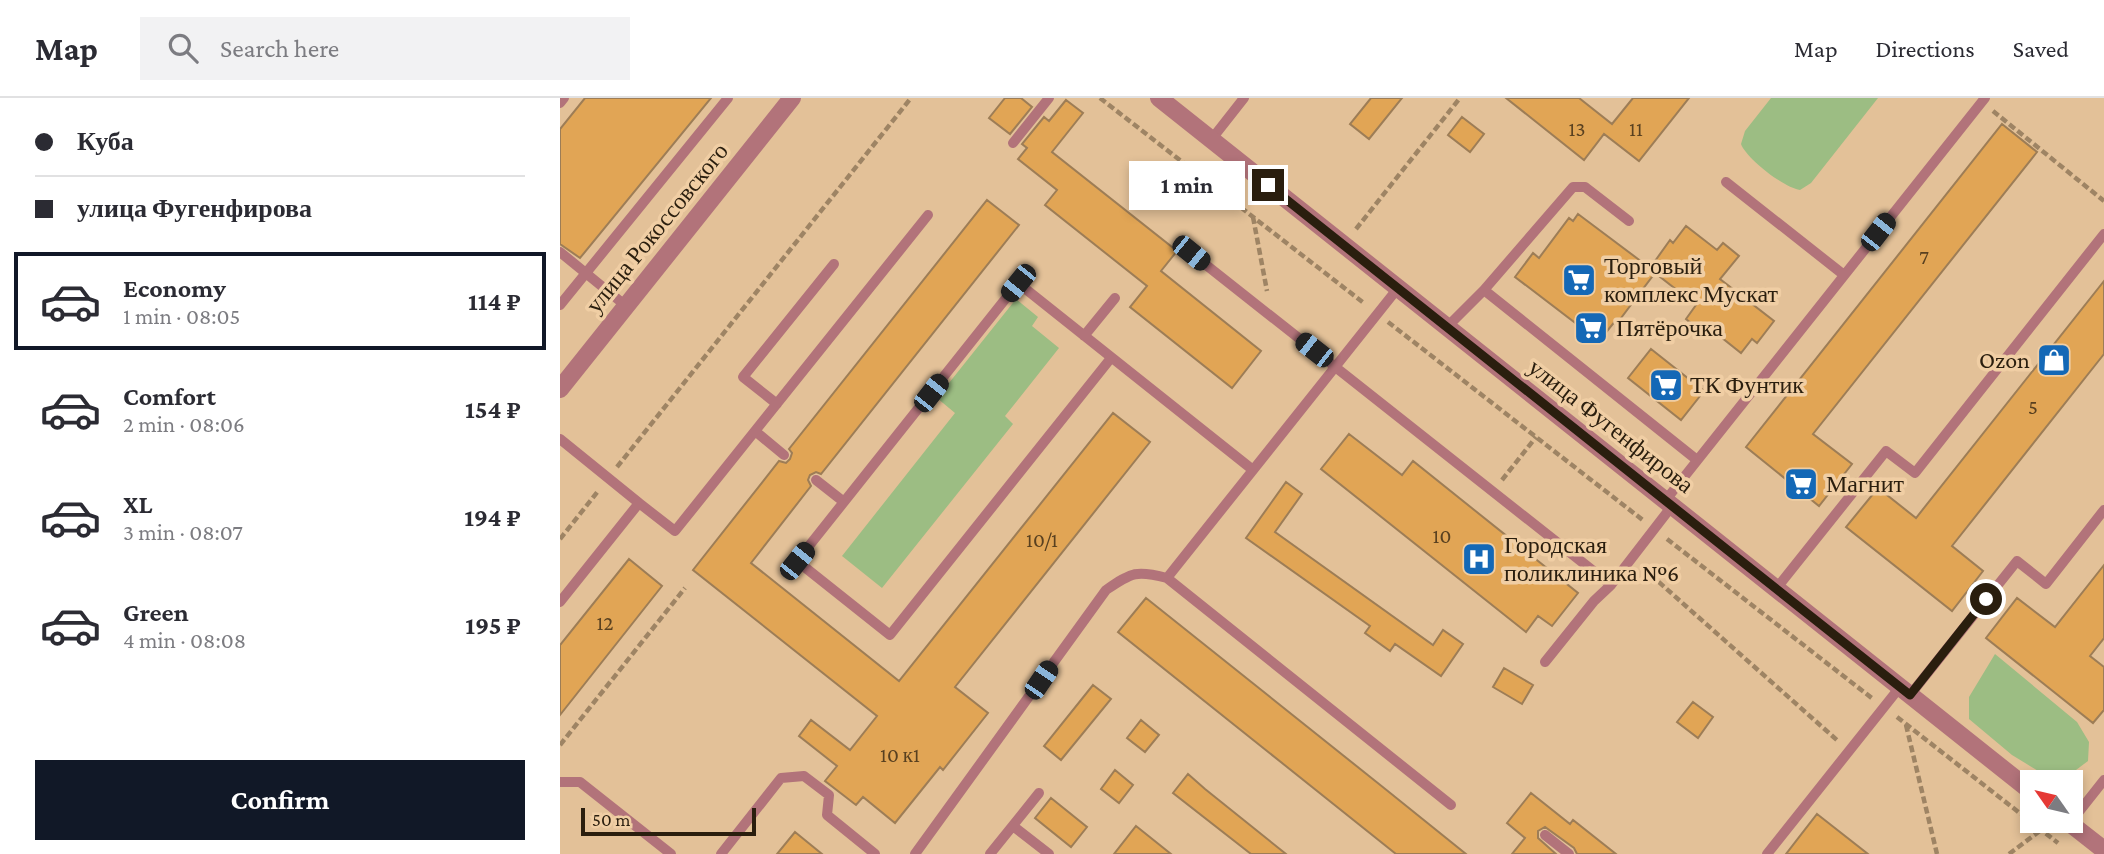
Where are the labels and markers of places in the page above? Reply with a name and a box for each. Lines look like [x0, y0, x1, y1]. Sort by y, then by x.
place label: Торговый комплекс Мускат [1604, 252, 1779, 307]
supermarket icon: Торговый комплекс Мускат [1560, 261, 1598, 299]
supermarket icon: Пятёрочка [1572, 309, 1610, 347]
place label: Пятёрочка [1616, 314, 1723, 341]
shop icon: Ozon [2035, 341, 2073, 379]
place label: Ozon [1979, 346, 2030, 373]
supermarket icon: ТК Фунтик [1647, 366, 1685, 404]
place label: ТК Фунтик [1690, 371, 1804, 398]
supermarket icon: Магнит [1782, 465, 1820, 503]
place label: Магнит [1826, 470, 1905, 497]
place label: Городская поликлиника №6 [1504, 531, 1679, 586]
hospital icon: Городская поликлиника №6 [1460, 540, 1498, 578]

